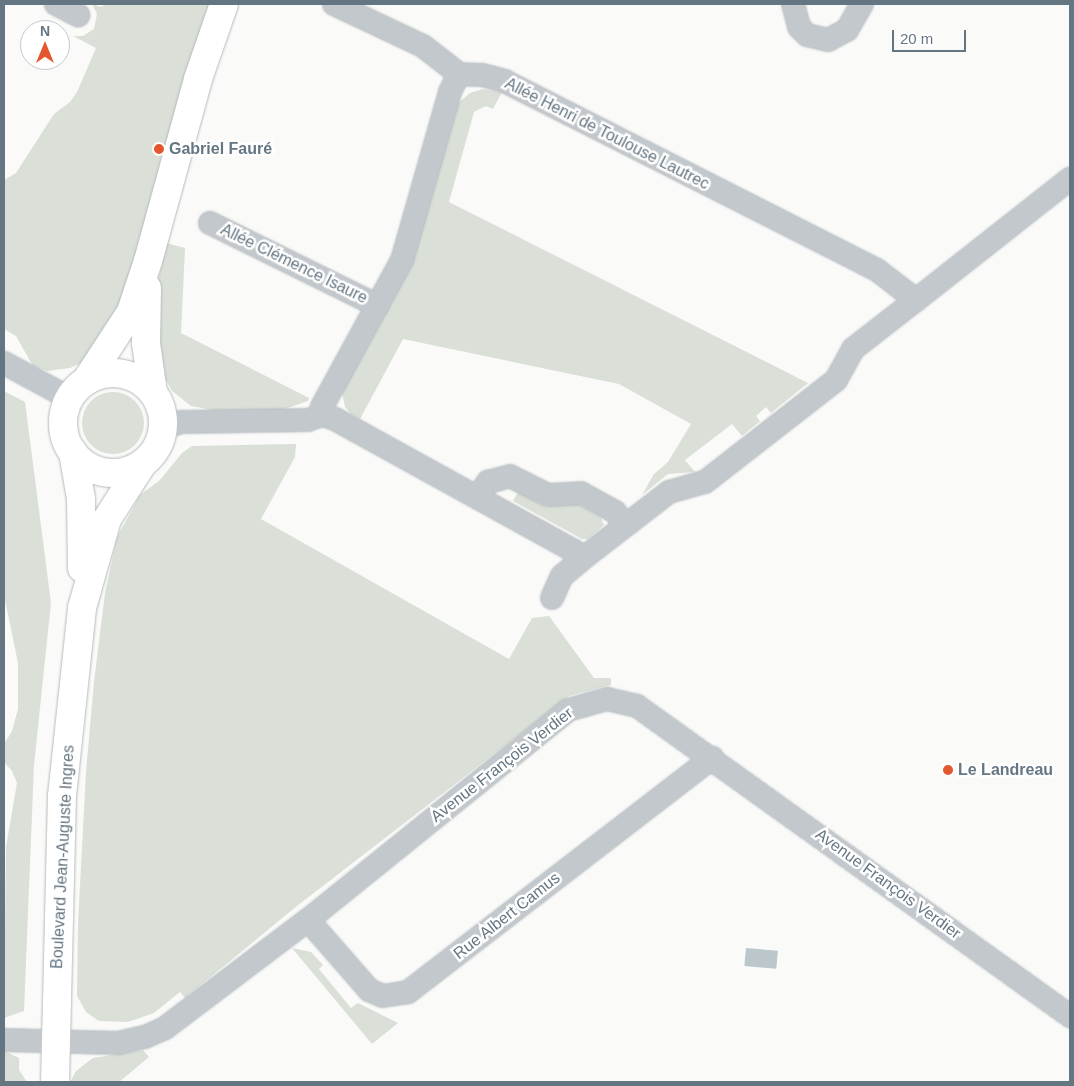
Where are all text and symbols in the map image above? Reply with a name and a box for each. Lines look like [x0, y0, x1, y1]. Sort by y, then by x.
north arrow [20, 20, 70, 70]
scale bar [894, 20, 968, 52]
text: N [40, 23, 50, 39]
text: 20 m [900, 30, 933, 47]
street label: Allée Henri de Toulouse Lautrec [502, 74, 712, 194]
place label: Gabriel Fauré [169, 139, 272, 159]
marker: Gabriel Fauré [153, 143, 165, 155]
street label: Allée Clémence Isaure [217, 220, 371, 308]
street label: Avenue François Verdier [427, 704, 577, 826]
street label: Boulevard Jean-Auguste Ingres [48, 745, 78, 969]
place label: Le Landreau [958, 760, 1053, 780]
marker: Le Landreau [942, 764, 954, 776]
street label: Avenue François Verdier [812, 825, 964, 943]
street label: Rue Albert Camus [450, 868, 564, 964]

